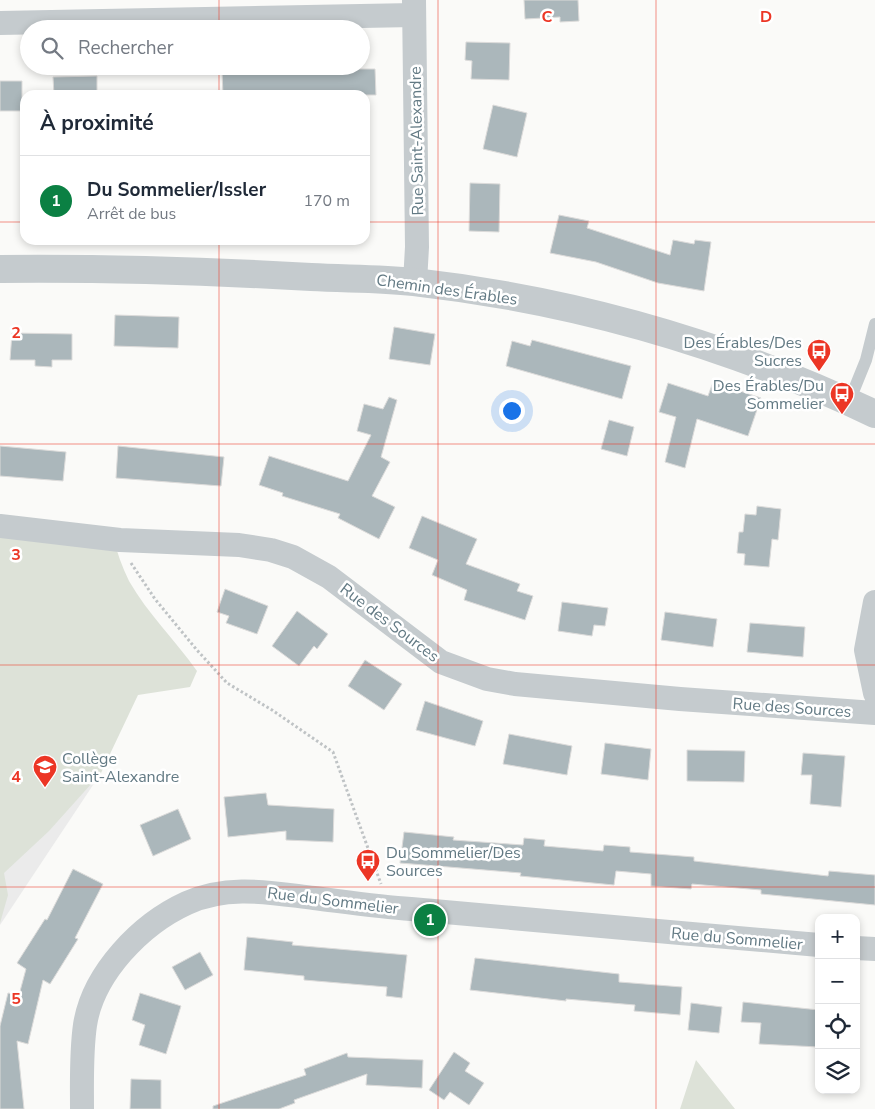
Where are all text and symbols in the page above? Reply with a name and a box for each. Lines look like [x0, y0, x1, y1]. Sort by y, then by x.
text: C [542, 6, 553, 28]
text: D [760, 6, 772, 28]
search box [20, 20, 370, 75]
icon: search [38, 34, 66, 62]
text: Rechercher [78, 35, 173, 61]
street label: Rue Saint-Alexandre [405, 66, 429, 216]
text: À proximité [40, 109, 154, 137]
text: Du Sommelier/Issler [87, 177, 266, 203]
text: 1 [51, 190, 61, 212]
text: 170 m [303, 190, 350, 212]
text: Arrêt de bus [87, 203, 176, 225]
street label: Chemin des Érables [375, 269, 519, 311]
text: 2 [11, 322, 21, 344]
place label: Des Érables/Des Sucres [684, 332, 802, 372]
bus stop icon: Des Érables/Des Sucres [806, 338, 832, 372]
place label: Des Érables/Du Sommelier [713, 375, 824, 415]
bus stop icon: Des Érables/Du Sommelier [829, 381, 855, 415]
your location [499, 398, 525, 424]
text: 3 [11, 544, 21, 566]
street label: Rue des Sources [335, 578, 443, 667]
street label: Rue des Sources [732, 693, 852, 723]
place label: Collège Saint-Alexandre [62, 748, 179, 788]
school or university icon: Collège Saint-Alexandre [32, 754, 58, 788]
text: 4 [11, 766, 21, 788]
place label: Du Sommelier/Des Sources [386, 842, 521, 882]
bus stop icon: Du Sommelier/Des Sources [355, 848, 381, 882]
street label: Rue du Sommelier [266, 882, 400, 920]
pin: 1 [414, 901, 446, 939]
map controls [815, 914, 860, 1094]
button: + [815, 914, 860, 959]
street label: Rue du Sommelier [670, 922, 804, 956]
button: − [815, 959, 860, 1004]
text: 5 [11, 988, 21, 1010]
button: locate [815, 1004, 860, 1049]
button: layers [815, 1049, 860, 1094]

